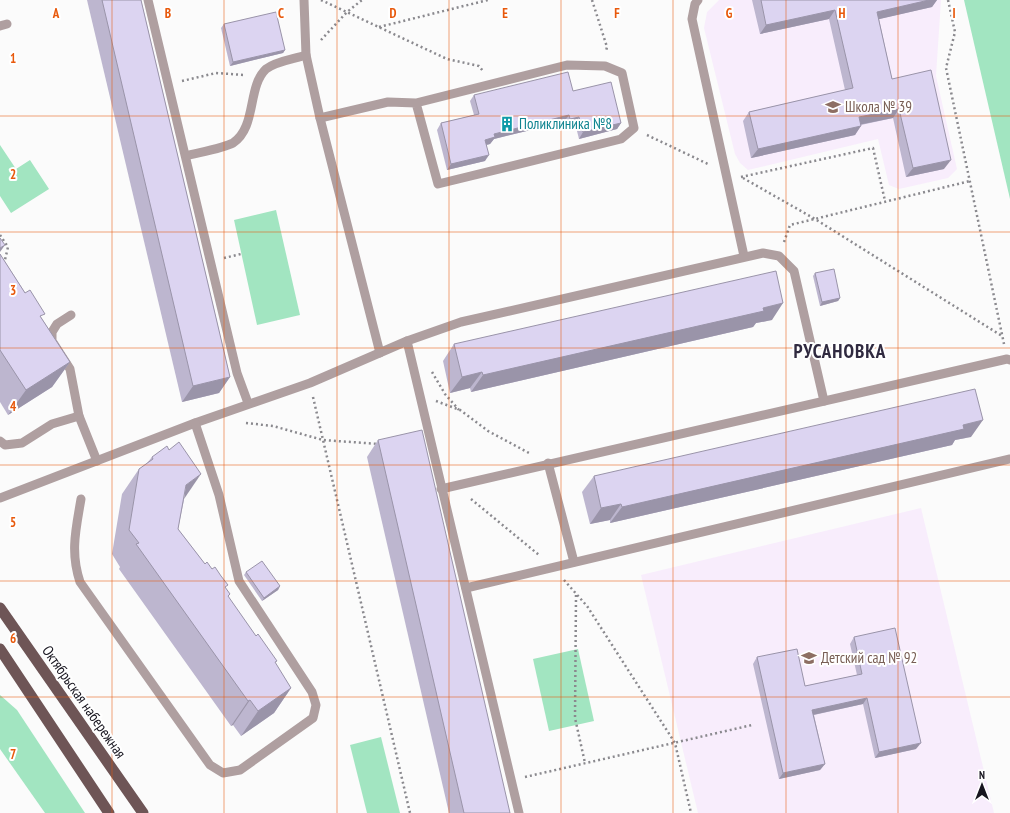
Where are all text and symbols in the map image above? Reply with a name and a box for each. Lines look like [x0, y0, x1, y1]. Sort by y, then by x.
text: A [52, 5, 60, 22]
text: B [165, 5, 171, 22]
text: C [278, 5, 284, 22]
text: D [390, 5, 397, 22]
text: E [502, 5, 508, 22]
text: F [614, 5, 620, 22]
text: G [726, 5, 733, 22]
text: H [839, 5, 846, 22]
text: I [952, 5, 956, 22]
text: 1 [10, 50, 16, 67]
place label: Школа № 39 [845, 97, 912, 116]
school or university icon: Школа № 39 [824, 98, 842, 116]
place label: Поликлиника №8 [519, 114, 612, 133]
building icon: Поликлиника №8 [498, 115, 516, 133]
text: 2 [10, 166, 16, 183]
text: 3 [10, 282, 16, 299]
district label: РУСАНОВКА [794, 339, 886, 363]
text: 4 [10, 398, 17, 415]
text: 5 [10, 514, 16, 531]
text: 6 [10, 630, 16, 647]
street label: Октябрьская набережная [38, 642, 131, 762]
place label: Детский сад № 92 [821, 648, 917, 667]
school or university icon: Детский сад № 92 [800, 649, 818, 667]
text: 7 [10, 746, 16, 763]
north arrow [962, 765, 1002, 805]
text: N [979, 768, 985, 782]

